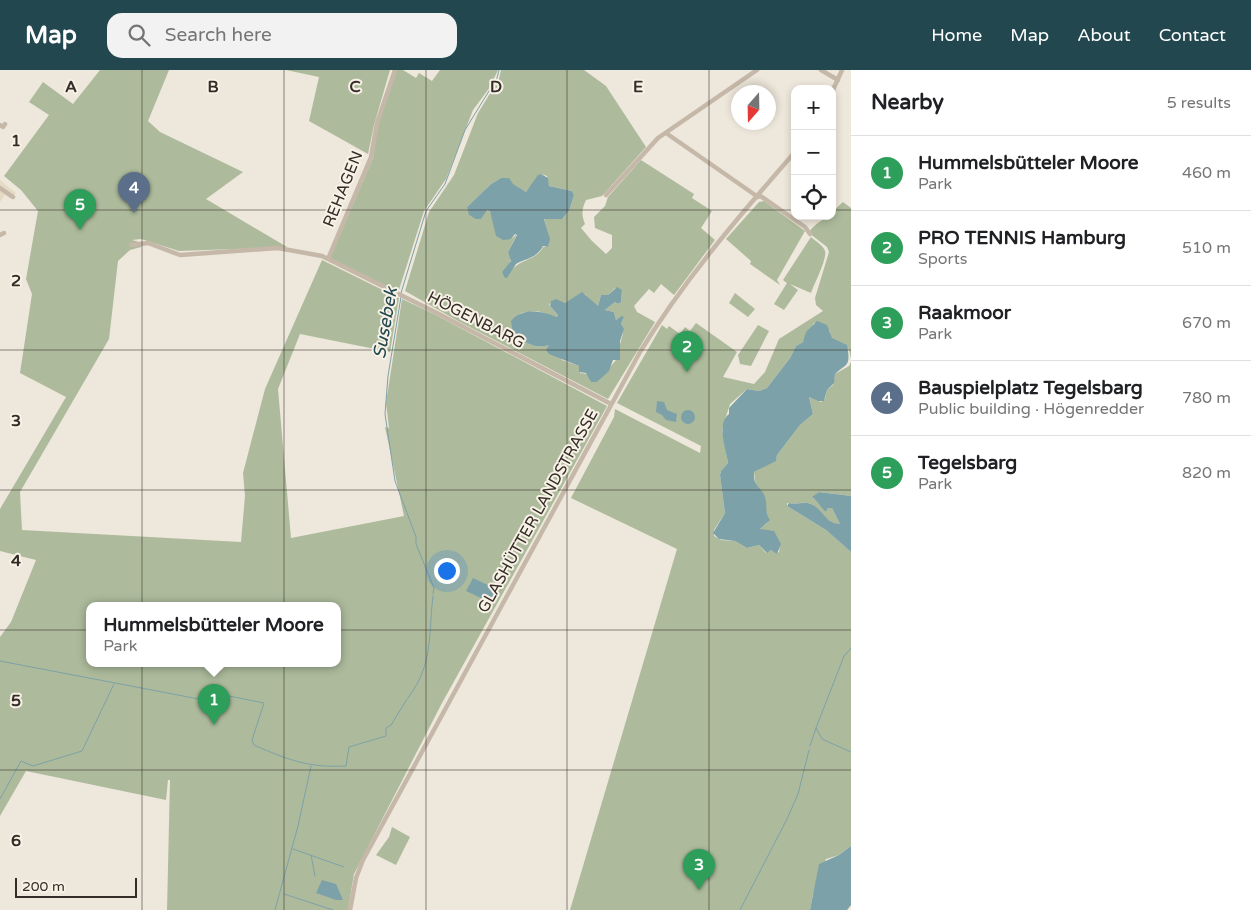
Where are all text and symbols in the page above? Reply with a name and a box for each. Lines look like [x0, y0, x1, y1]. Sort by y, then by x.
search box [107, 13, 457, 58]
text: Map [25, 21, 77, 50]
icon: search [125, 21, 153, 49]
text: Search here [165, 24, 272, 46]
text: Home [931, 24, 982, 46]
text: Map [1010, 24, 1049, 46]
text: About [1077, 24, 1131, 46]
text: Contact [1159, 24, 1226, 46]
text: A [65, 77, 77, 97]
text: B [207, 77, 219, 97]
text: C [349, 77, 361, 97]
text: D [490, 77, 502, 97]
text: E [633, 77, 643, 97]
north arrow [731, 85, 776, 130]
map controls [791, 85, 836, 220]
button: + [791, 85, 836, 130]
text: Nearby [871, 90, 944, 115]
text: 5 results [1167, 93, 1231, 113]
button: − [791, 130, 836, 175]
text: 1 [11, 131, 21, 151]
street label: REHAGEN [319, 148, 367, 230]
text: Hummelsbütteler Moore [918, 152, 1139, 174]
text: 1 [882, 163, 892, 183]
text: 460 m [1182, 163, 1231, 183]
pin: 4 [118, 172, 150, 213]
text: Park [918, 174, 952, 194]
button: locate [791, 175, 836, 220]
pin: 5 [64, 189, 96, 230]
text: PRO TENNIS Hamburg [918, 227, 1126, 249]
text: 2 [882, 238, 892, 258]
text: 510 m [1182, 238, 1231, 258]
text: Sports [918, 249, 967, 269]
text: 2 [11, 271, 21, 291]
water label: Susebek [368, 284, 402, 360]
street label: HÖGENBARG [424, 287, 528, 353]
text: Raakmoor [918, 302, 1011, 324]
text: 3 [882, 313, 892, 333]
text: 670 m [1182, 313, 1231, 333]
text: Park [918, 324, 952, 344]
pin: 2 [671, 331, 703, 372]
text: Bauspielplatz Tegelsbarg [918, 377, 1143, 399]
text: 4 [882, 388, 892, 408]
text: 780 m [1182, 388, 1231, 408]
text: Public building · Högenredder [918, 399, 1144, 419]
street label: GLASHÜTTER LANDSTRASSE [473, 405, 603, 617]
text: 3 [11, 411, 21, 431]
text: Tegelsbarg [918, 452, 1017, 474]
text: 5 [882, 463, 892, 483]
text: 820 m [1182, 463, 1231, 483]
text: Park [918, 474, 952, 494]
text: 4 [11, 551, 21, 571]
your location [434, 558, 460, 584]
popup [86, 602, 341, 667]
text: Hummelsbütteler Moore [103, 614, 324, 636]
text: Park [103, 636, 137, 656]
pin: 1 [198, 684, 230, 725]
text: 5 [11, 691, 21, 711]
text: 6 [11, 831, 21, 851]
pin: 3 [683, 849, 715, 890]
scale bar [15, 875, 138, 898]
text: 200 m [22, 878, 65, 895]

